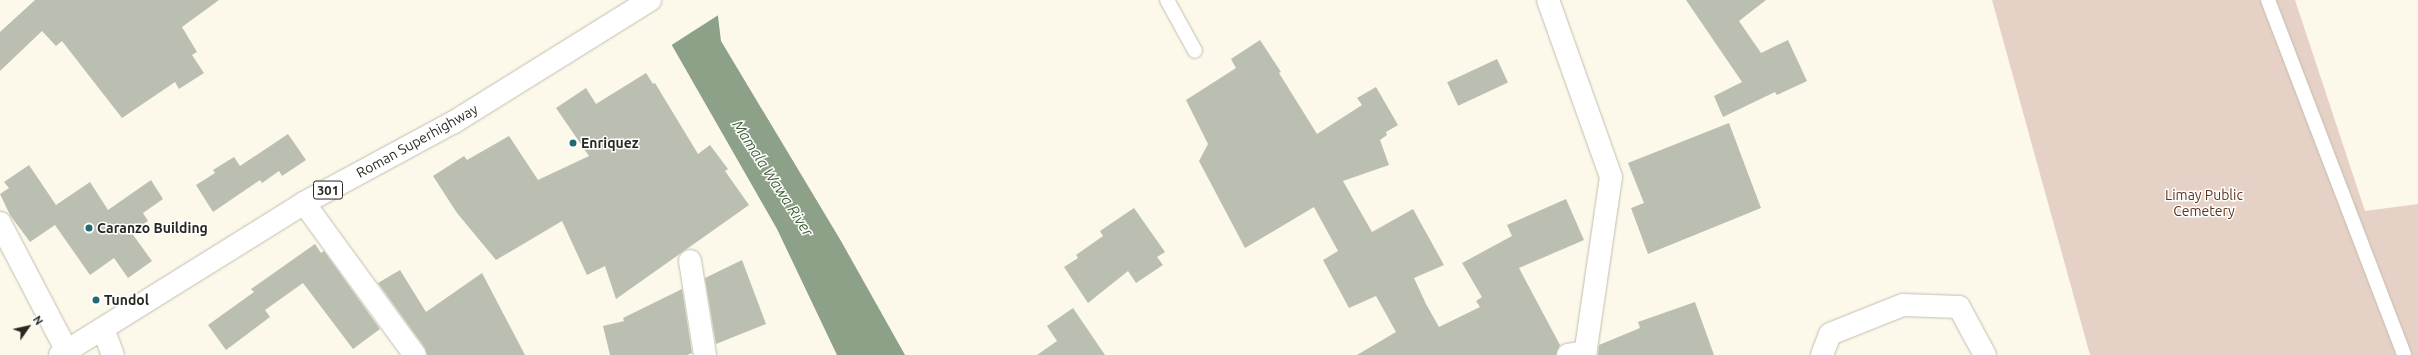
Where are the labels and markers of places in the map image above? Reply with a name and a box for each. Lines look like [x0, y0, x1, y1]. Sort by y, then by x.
place label: Enriquez [581, 135, 639, 151]
marker: Enriquez [568, 138, 578, 148]
place label: Caranzo Building [97, 220, 208, 236]
marker: Caranzo Building [84, 223, 94, 233]
place label: Tundol [104, 292, 149, 308]
marker: Tundol [91, 295, 101, 305]

